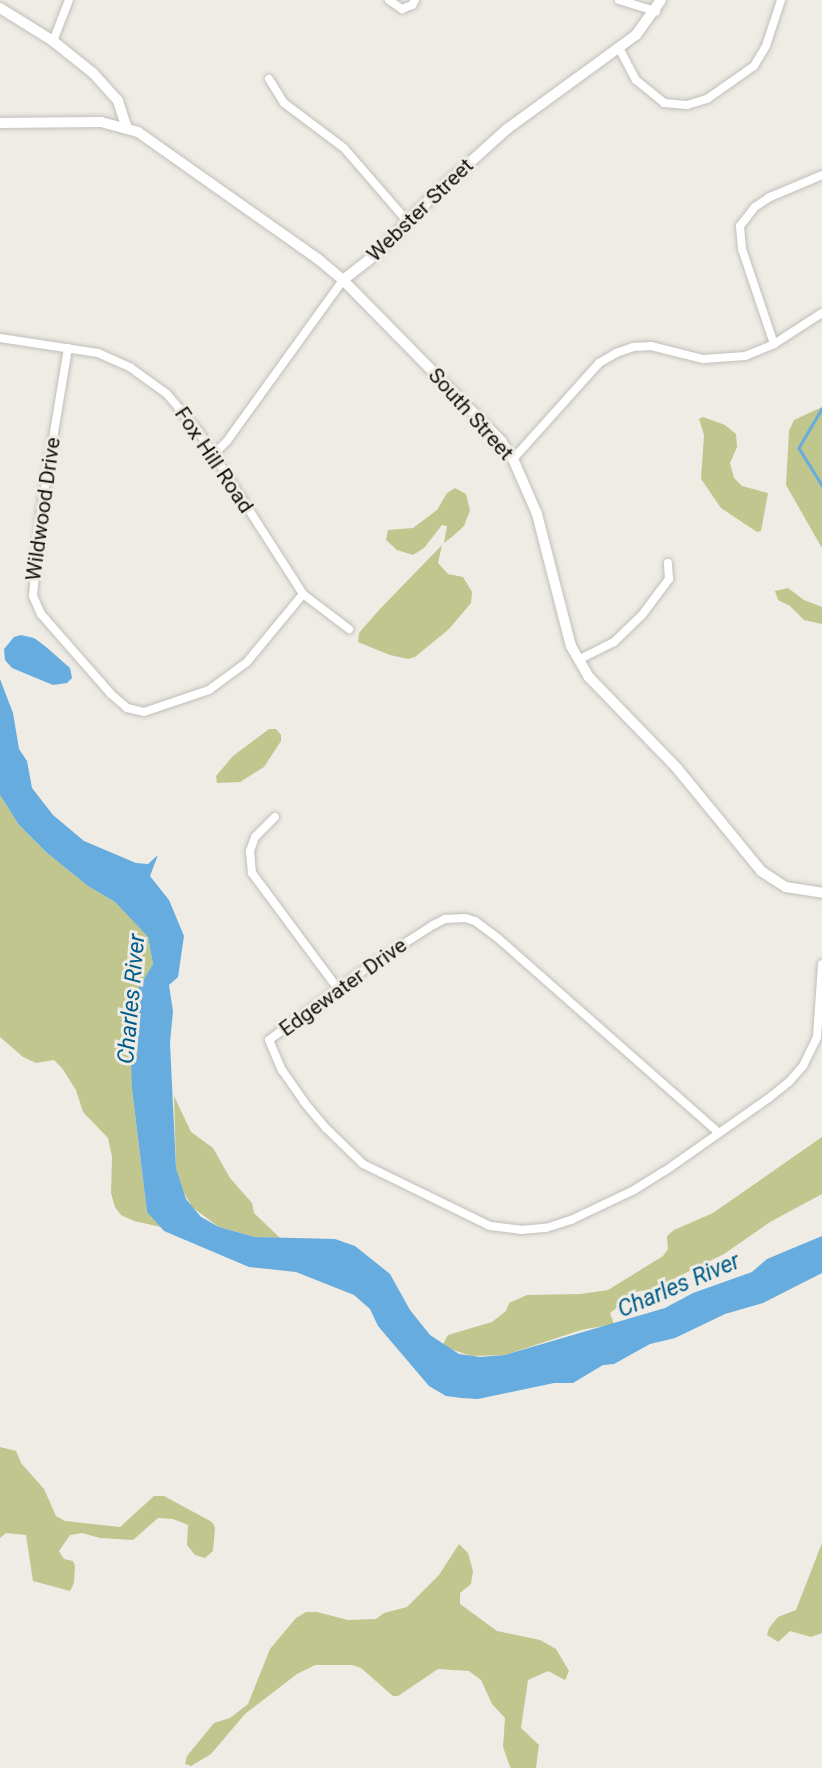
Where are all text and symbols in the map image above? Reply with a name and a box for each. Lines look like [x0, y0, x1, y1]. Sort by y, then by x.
street label: Webster Street [362, 153, 478, 267]
street label: South Street [423, 363, 519, 465]
street label: Fox Hill Road [169, 402, 259, 518]
street label: Wildwood Drive [20, 436, 66, 582]
street label: Edgewater Drive [274, 932, 412, 1042]
water label: Charles River [113, 933, 151, 1065]
water label: Charles River [614, 1248, 744, 1324]

